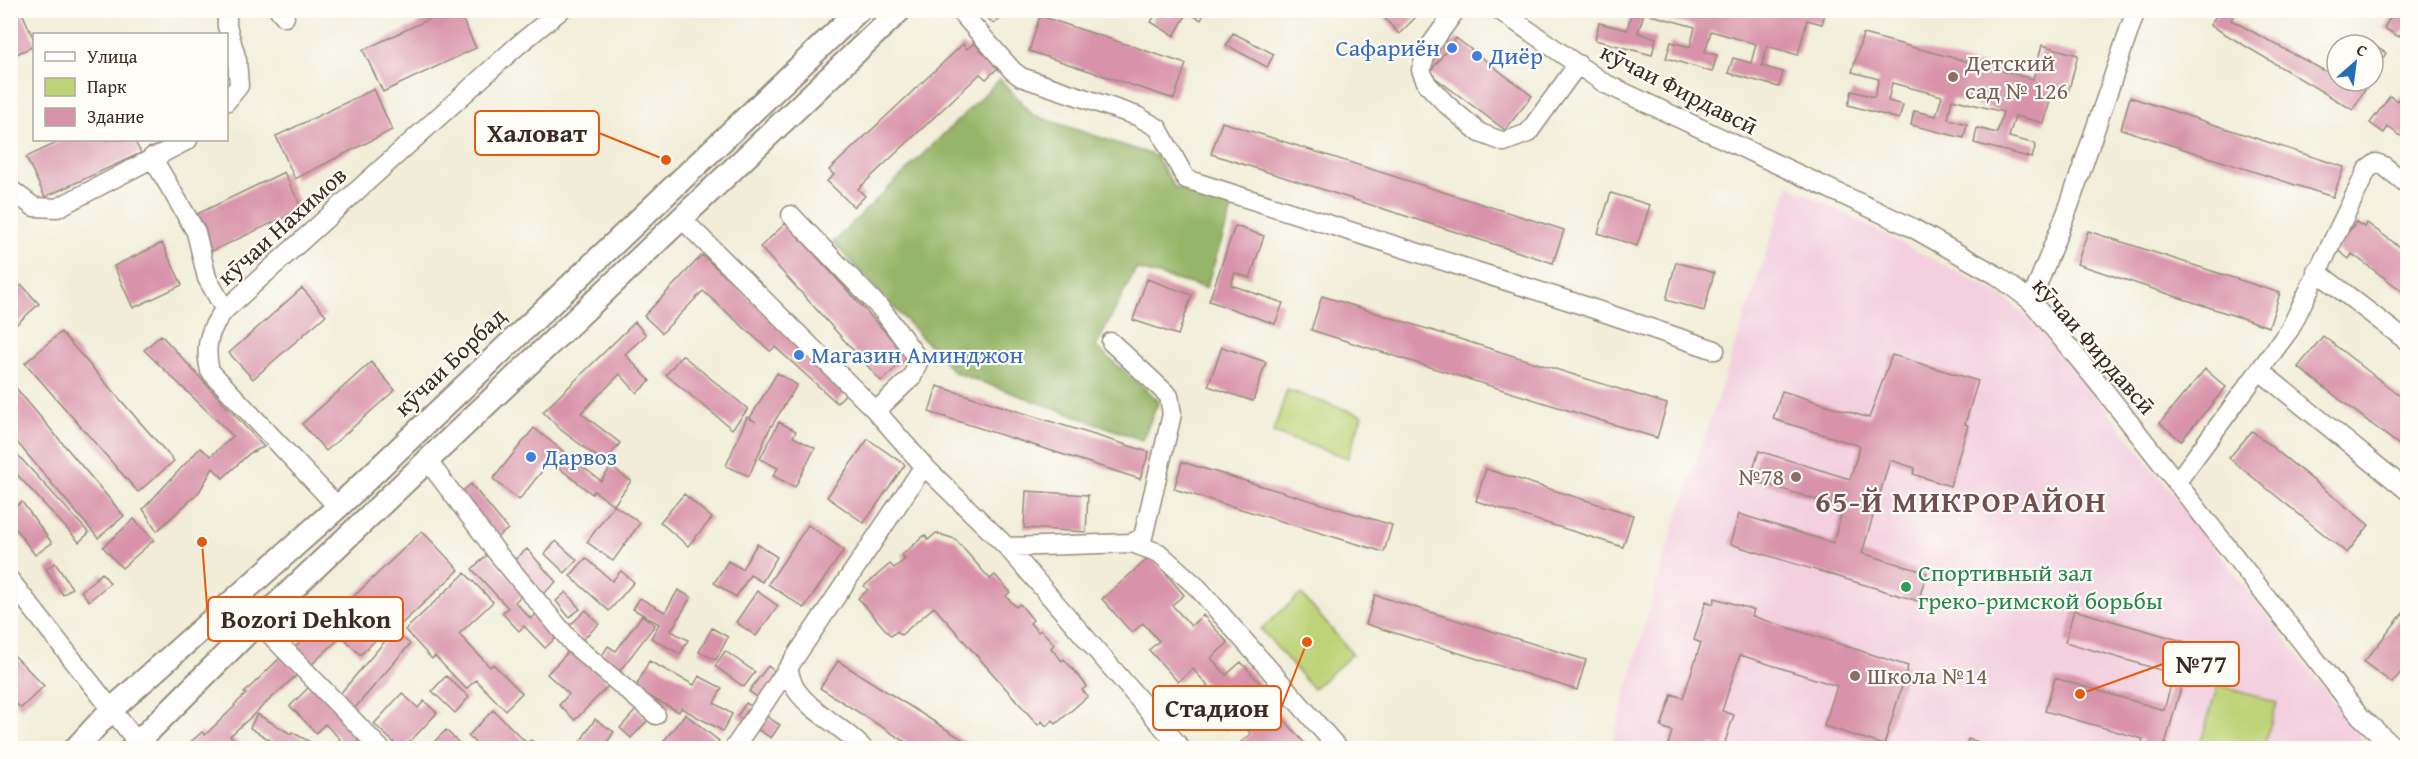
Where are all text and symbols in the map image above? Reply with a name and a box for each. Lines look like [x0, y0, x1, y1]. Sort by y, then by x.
place label: Сафариëн [1336, 30, 1440, 65]
legend [33, 33, 228, 141]
north arrow [2325, 33, 2385, 93]
street label: кӯчаи Фирдавсӣ [1594, 34, 1764, 143]
text: С [2352, 37, 2372, 62]
place label: Диëр [1488, 38, 1543, 73]
marker: Сафариëн [1445, 41, 1459, 55]
text: Улица [87, 43, 138, 70]
place label: Детский сад № 126 [1964, 45, 2068, 108]
marker: Диëр [1470, 49, 1484, 63]
marker: Детский сад № 126 [1946, 70, 1960, 84]
text: Парк [87, 73, 127, 100]
text: Здание [87, 103, 144, 130]
callout: Халоват [475, 111, 599, 155]
text: Халоват [487, 113, 587, 152]
street label: кӯчаи Нахимов [209, 158, 354, 293]
street label: кӯчаи Фирдавсӣ [2025, 269, 2164, 422]
street label: кӯчаи Борбад [386, 299, 514, 424]
place label: Магазин Аминджон [811, 337, 1024, 372]
marker: Магазин Аминджон [792, 348, 806, 362]
place label: Дарвоз [542, 439, 617, 474]
marker: Дарвоз [524, 450, 538, 464]
place label: №78 [1738, 459, 1784, 494]
marker: №78 [1789, 470, 1803, 484]
district label: 65-Й МИКРОРАЙОН [1815, 479, 2107, 523]
place label: Спортивный зал греко-римской борьбы [1918, 555, 2163, 618]
marker: Спортивный зал греко-римской борьбы [1899, 580, 1913, 594]
callout: Bozori Dehkon [208, 597, 403, 641]
text: Bozori Dehkon [221, 599, 392, 638]
callout: №77 [2163, 642, 2239, 686]
text: №77 [2175, 644, 2227, 683]
place label: Школа №14 [1867, 658, 1988, 693]
marker: Школа №14 [1848, 669, 1862, 683]
callout: Стадион [1153, 686, 1281, 730]
text: Стадион [1165, 688, 1269, 727]

